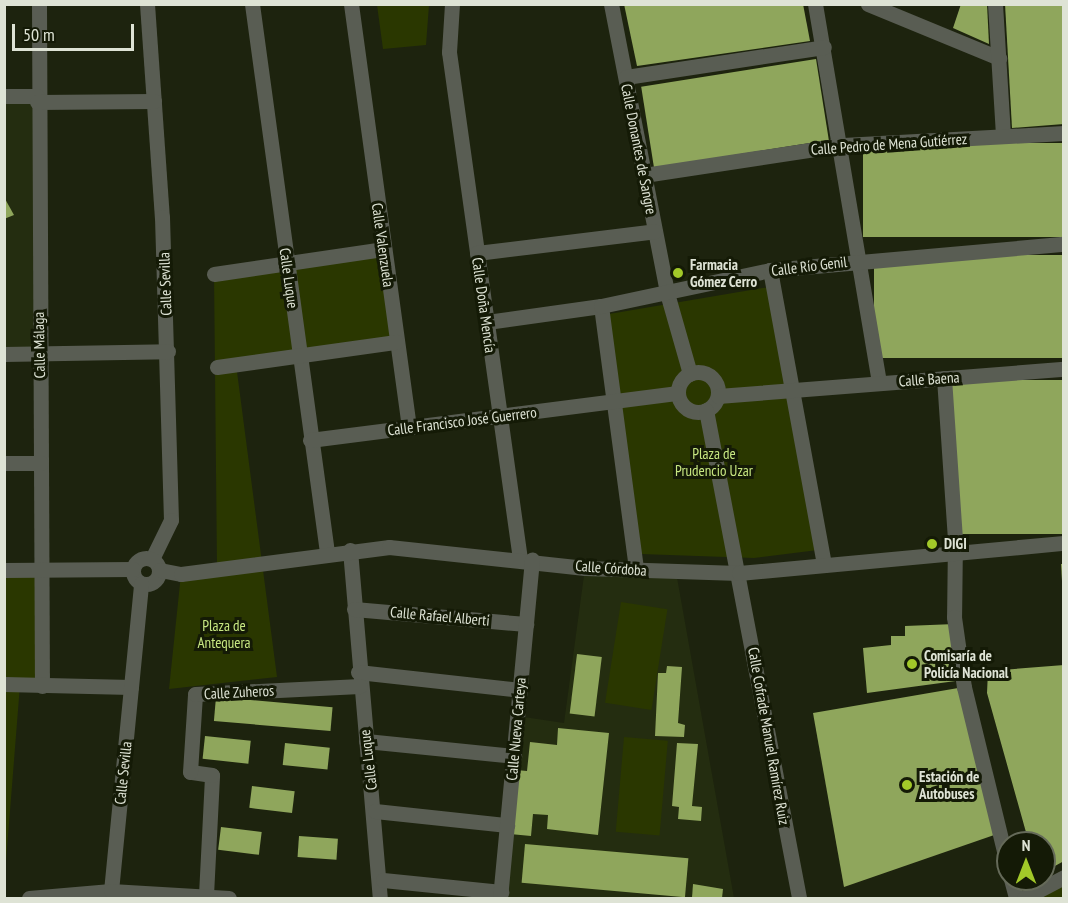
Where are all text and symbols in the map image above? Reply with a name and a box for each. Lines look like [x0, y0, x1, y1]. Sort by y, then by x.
scale bar [15, 12, 136, 50]
text: 50 m [23, 23, 55, 46]
street label: Calle Donantes de Sangre [618, 82, 660, 216]
street label: Calle Pedro de Mena Gutiérrez [810, 130, 968, 158]
street label: Calle Valenzuela [368, 202, 398, 288]
street label: Calle Luque [276, 247, 302, 309]
street label: Calle Sevilla [155, 252, 175, 316]
street label: Calle Río Genil [770, 252, 848, 280]
place label: Farmacia Gómez Cerro [690, 255, 758, 290]
street label: Calle Doña Mencía [468, 256, 500, 354]
marker: Farmacia Gómez Cerro [671, 266, 685, 280]
street label: Calle Málaga [29, 312, 49, 378]
street label: Calle Baena [898, 368, 960, 390]
street label: Calle Francisco José Guerrero [386, 403, 538, 439]
park label: Plaza de Prudencio Uzar [675, 444, 753, 479]
place label: DIGI [944, 535, 967, 553]
marker: DIGI [925, 537, 939, 551]
street label: Calle Córdoba [575, 557, 647, 579]
street label: Calle Rafael Alberti [389, 603, 491, 629]
park label: Plaza de Antequera [197, 616, 251, 651]
street label: Calle Cofrade Manuel Ramírez Ruiz [744, 646, 794, 826]
place label: Comisaría de Policía Nacional [924, 646, 1008, 681]
marker: Comisaría de Policía Nacional [905, 657, 919, 671]
street label: Calle Nueva Carteya [503, 677, 529, 781]
street label: Calle Zuheros [203, 681, 275, 703]
street label: Calle Luque [355, 729, 381, 791]
street label: Calle Sevilla [111, 741, 135, 805]
place label: Estación de Autobuses [919, 767, 979, 802]
marker: Estación de Autobuses [900, 778, 914, 792]
north arrow [996, 831, 1056, 891]
text: N [1022, 835, 1030, 855]

